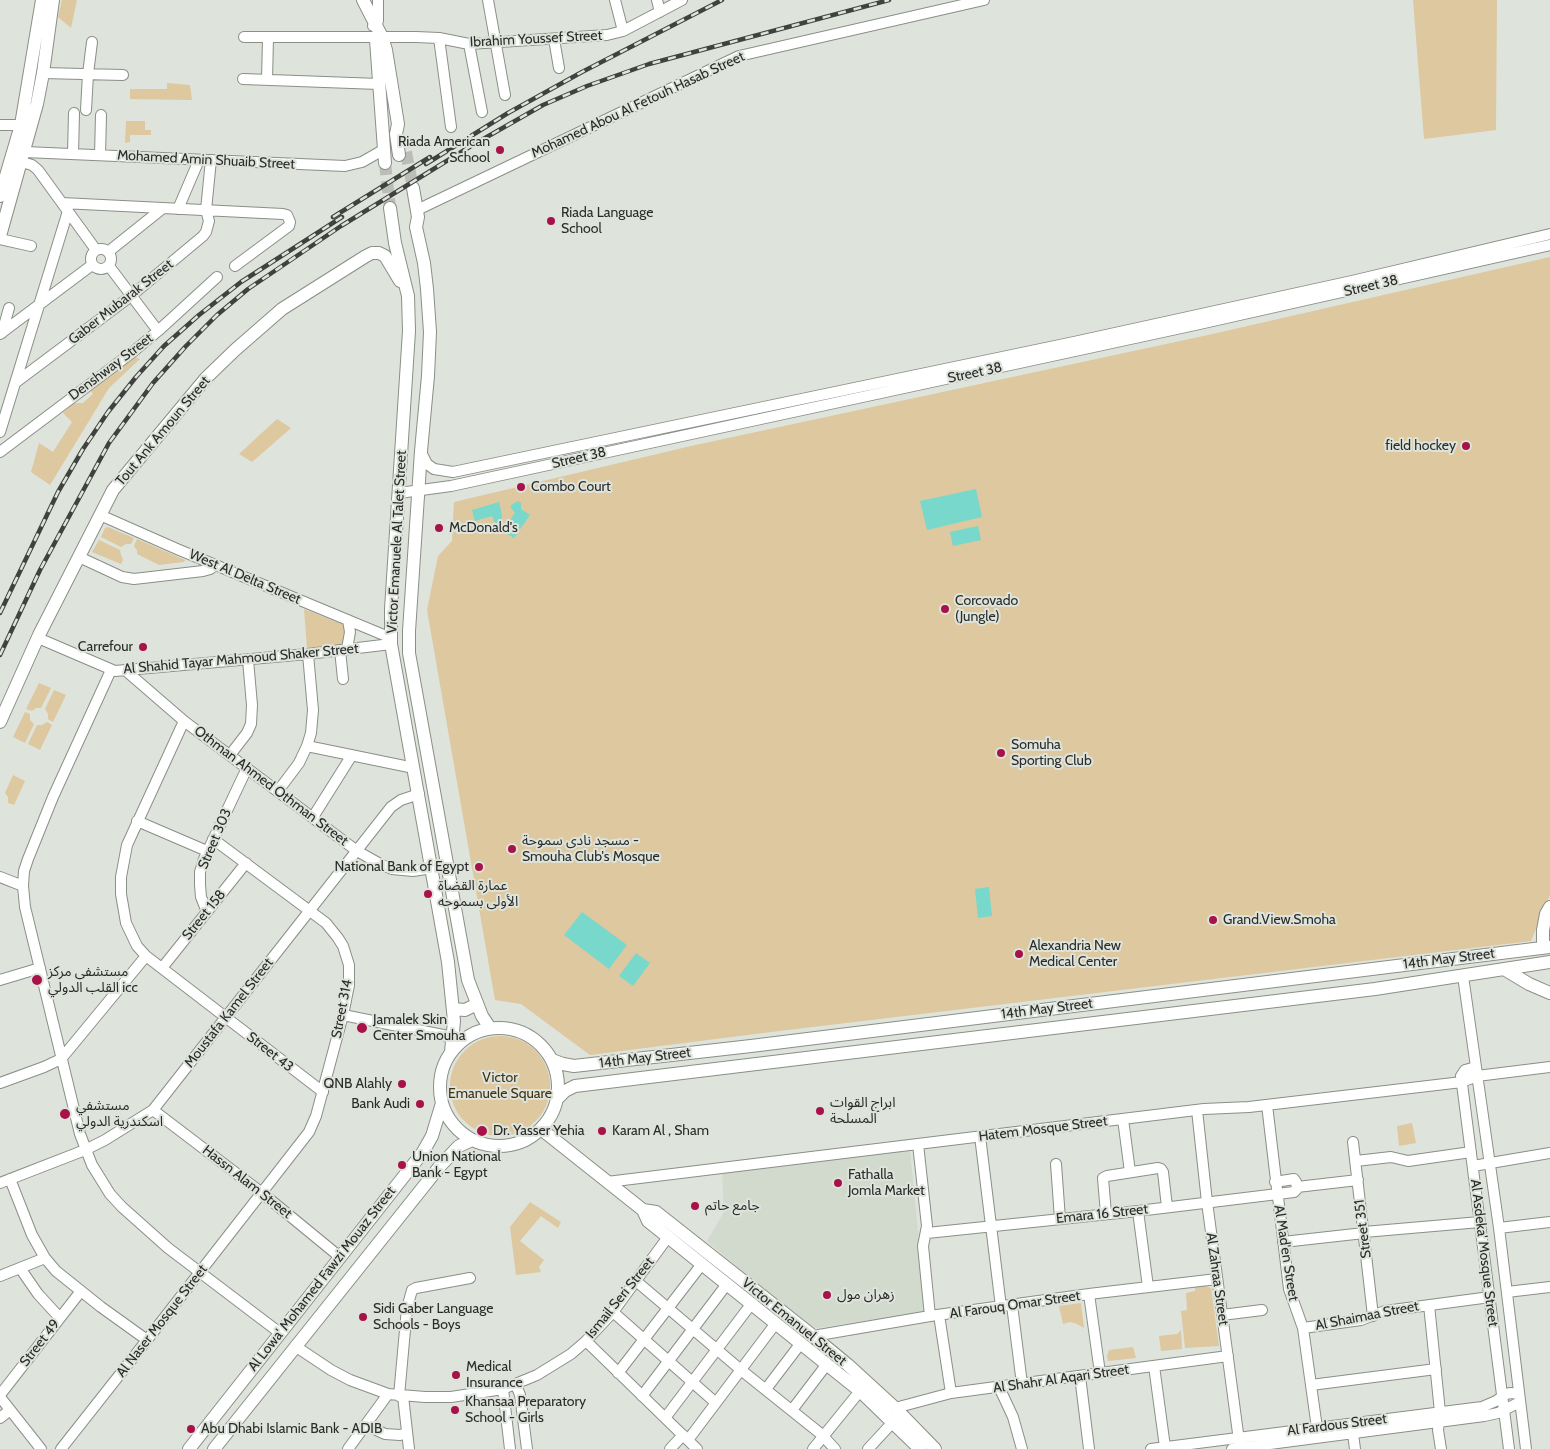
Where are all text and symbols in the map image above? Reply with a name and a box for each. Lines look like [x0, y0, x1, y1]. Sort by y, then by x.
street label: Ibrahim Youssef Street [469, 27, 603, 51]
street label: Mohamed Abou Al Fetouh Hasab Street [529, 48, 747, 162]
place label: Riada American School [398, 134, 490, 166]
marker: Riada American School [494, 144, 506, 156]
street label: Mohamed Amin Shuaib Street [117, 147, 295, 173]
place label: Riada Language School [561, 205, 653, 238]
marker: Riada Language School [545, 215, 557, 227]
street label: Gaber Mubarak Street [65, 256, 177, 348]
street label: Street 38 [1342, 272, 1400, 300]
street label: Denshway Street [66, 330, 156, 404]
street label: Street 38 [946, 359, 1004, 387]
street label: Tout Ank Amoun Street [112, 373, 214, 489]
place label: field hockey [1385, 438, 1456, 454]
marker: field hockey [1460, 440, 1472, 452]
street label: Street 38 [550, 444, 608, 472]
street label: Victor Emanuele Al Talet Street [384, 450, 410, 634]
place label: Combo Court [531, 479, 611, 495]
marker: Combo Court [515, 481, 527, 493]
place label: McDonald's [449, 520, 518, 536]
marker: McDonald's [433, 522, 445, 534]
street label: West Al Delta Street [187, 546, 303, 608]
place label: Corcovado (Jungle) [955, 593, 1018, 626]
marker: Corcovado (Jungle) [939, 603, 951, 615]
place label: Carrefour [78, 639, 133, 655]
street label: Al Shahid Tayar Mahmoud Shaker Street [123, 640, 359, 678]
marker: Carrefour [137, 641, 149, 653]
street label: Othman Ahmed Othman Street [191, 723, 351, 849]
place label: Somuha Sporting Club [1011, 737, 1092, 770]
marker: Somuha Sporting Club [995, 747, 1007, 759]
street label: Street 303 [195, 806, 235, 872]
place label: مسجد نادى سموحة - Smouha Club's Mosque [522, 833, 660, 866]
marker: مسجد نادى سموحة - Smouha Club's Mosque [506, 843, 518, 855]
place label: National Bank of Egypt [335, 859, 469, 875]
marker: National Bank of Egypt [473, 861, 485, 873]
place label: عمارة القضاة الأولى بسموحه [438, 878, 518, 910]
street label: Street 158 [179, 886, 229, 944]
marker: عمارة القضاة الأولى بسموحه [422, 888, 434, 900]
place label: Grand.View.Smoha [1223, 912, 1336, 928]
marker: Grand.View.Smoha [1207, 914, 1219, 926]
place label: Alexandria New Medical Center [1029, 938, 1121, 970]
street label: 14th May Street [1402, 945, 1496, 973]
marker: Alexandria New Medical Center [1013, 948, 1025, 960]
street label: Moustafa Kamel Street [181, 955, 277, 1071]
place label: مستشفى مركز القلب الدولي icc [48, 964, 138, 996]
marker: مستشفى مركز القلب الدولي icc [30, 973, 44, 987]
street label: Street 314 [328, 978, 356, 1040]
street label: 14th May Street [1000, 995, 1094, 1023]
place label: Jamalek Skin Center Smouha [373, 1012, 465, 1044]
marker: Jamalek Skin Center Smouha [355, 1021, 369, 1035]
street label: Street 43 [243, 1029, 297, 1075]
street label: 14th May Street [598, 1044, 692, 1072]
park label: Victor Emanuele Square [448, 1070, 552, 1102]
place label: QNB Alahly [323, 1076, 392, 1092]
marker: QNB Alahly [396, 1078, 408, 1090]
place label: ابراج القوات المسلحة [830, 1095, 895, 1128]
place label: Bank Audi [351, 1096, 410, 1112]
place label: مستشفي اسكندرية الدولي [76, 1098, 163, 1130]
marker: Bank Audi [414, 1098, 426, 1110]
marker: ابراج القوات المسلحة [814, 1105, 826, 1117]
marker: مستشفي اسكندرية الدولي [58, 1107, 72, 1121]
street label: Hatem Mosque Street [978, 1113, 1108, 1145]
place label: Dr. Yasser Yehia [493, 1123, 584, 1139]
place label: Karam Al , Sham [612, 1123, 709, 1139]
marker: Dr. Yasser Yehia [475, 1124, 489, 1138]
marker: Karam Al , Sham [596, 1125, 608, 1137]
street label: Hassn Alam Street [199, 1142, 295, 1222]
place label: Union National Bank - Egypt [412, 1149, 501, 1182]
marker: Union National Bank - Egypt [396, 1159, 408, 1171]
place label: Fathalla Jomla Market [848, 1167, 925, 1200]
marker: Fathalla Jomla Market [832, 1177, 844, 1189]
street label: Al Asdeka' Mosque Street [1467, 1178, 1501, 1328]
street label: Al Lowa' Mohamed Fawzi Mouaz Street [245, 1183, 399, 1375]
place label: جامع حاتم [705, 1198, 760, 1214]
street label: Street 351 [1351, 1199, 1375, 1259]
marker: جامع حاتم [689, 1200, 701, 1212]
street label: Emara 16 Street [1055, 1201, 1149, 1227]
street label: Al Mad'en Street [1270, 1204, 1302, 1302]
street label: Al Zahraa Street [1202, 1231, 1232, 1327]
street label: Ismail Seri Street [582, 1254, 658, 1342]
street label: Al Naser Mosque Street [113, 1261, 211, 1381]
street label: Victor Emanuel Street [738, 1275, 850, 1369]
place label: زهران مول [837, 1287, 895, 1303]
street label: Al Farouq Omar Street [949, 1288, 1081, 1322]
marker: زهران مول [821, 1289, 833, 1301]
street label: Al Shaimaa Street [1314, 1298, 1420, 1334]
place label: Sidi Gaber Language Schools - Boys [373, 1301, 493, 1334]
marker: Sidi Gaber Language Schools - Boys [357, 1311, 369, 1323]
street label: Street 49 [16, 1316, 64, 1370]
place label: Medical Insurance [466, 1359, 523, 1391]
street label: Al Shahr Al Aqari Street [992, 1361, 1130, 1397]
marker: Medical Insurance [450, 1369, 462, 1381]
place label: Khansaa Preparatory School - Girls [465, 1394, 586, 1426]
marker: Khansaa Preparatory School - Girls [449, 1404, 461, 1416]
street label: Al Fardous Street [1286, 1411, 1388, 1439]
place label: Abu Dhabi Islamic Bank - ADIB [201, 1421, 382, 1437]
marker: Abu Dhabi Islamic Bank - ADIB [185, 1423, 197, 1435]

